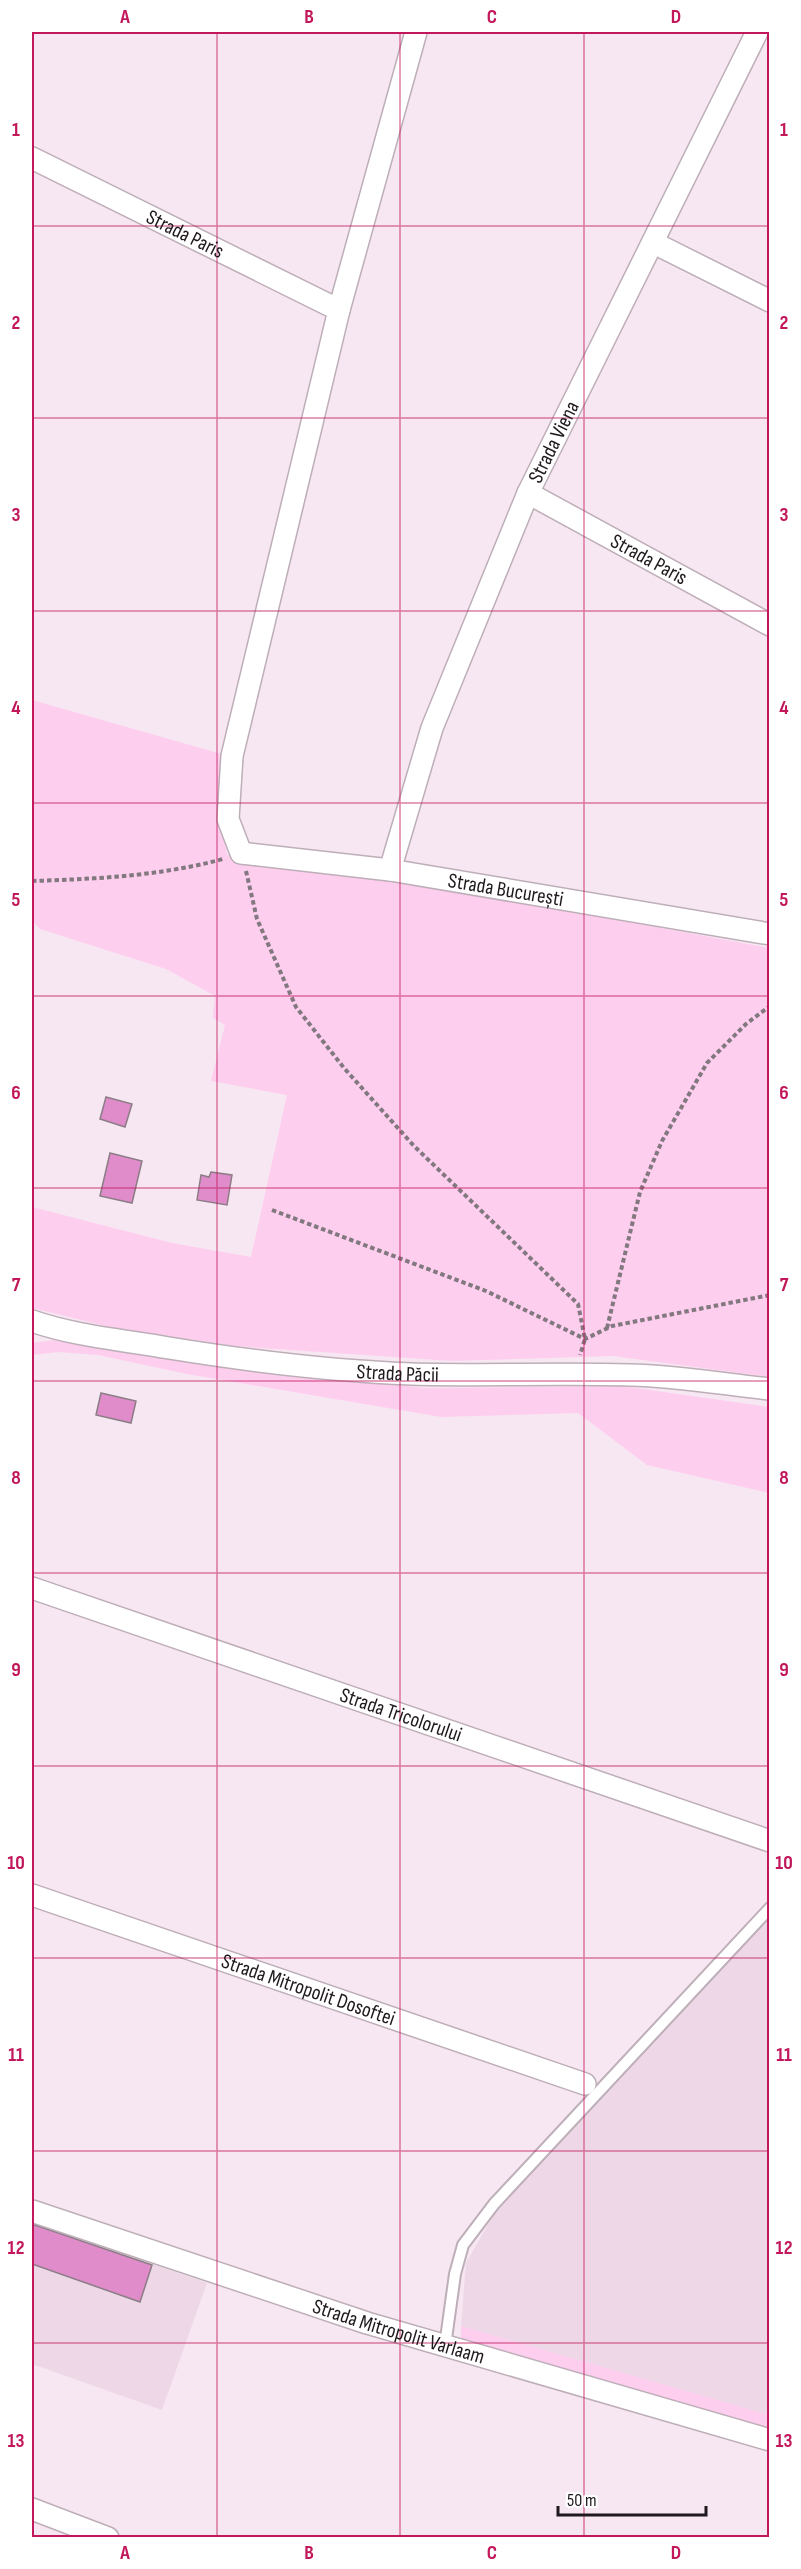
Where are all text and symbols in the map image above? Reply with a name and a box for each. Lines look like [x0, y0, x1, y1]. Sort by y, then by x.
text: A [119, 5, 130, 29]
text: B [304, 5, 314, 29]
text: C [487, 5, 497, 29]
text: D [671, 5, 681, 29]
text: 1 [12, 118, 20, 142]
text: 1 [780, 118, 788, 142]
street label: Strada Paris [142, 204, 228, 264]
text: 2 [12, 311, 20, 335]
text: 2 [780, 311, 788, 335]
street label: Strada Viena [523, 397, 584, 487]
text: 3 [12, 503, 21, 527]
text: 3 [780, 503, 789, 527]
street label: Strada Paris [606, 528, 692, 590]
text: 4 [11, 696, 21, 720]
text: 4 [779, 696, 789, 720]
street label: Strada București [446, 867, 565, 912]
text: 5 [12, 888, 21, 912]
text: 5 [780, 888, 789, 912]
text: 6 [11, 1081, 21, 1105]
text: 6 [779, 1081, 789, 1105]
text: 7 [12, 1273, 21, 1297]
text: 7 [780, 1273, 789, 1297]
street label: Strada Păcii [356, 1358, 439, 1387]
text: 8 [11, 1466, 21, 1490]
text: 8 [779, 1466, 789, 1490]
text: 9 [11, 1658, 21, 1682]
text: 9 [779, 1658, 789, 1682]
street label: Strada Tricolorului [337, 1682, 465, 1747]
text: 10 [7, 1851, 25, 1875]
text: 10 [775, 1851, 793, 1875]
street label: Strada Mitropolit Dosoftei [218, 1948, 398, 2031]
text: 11 [8, 2043, 24, 2067]
text: 11 [776, 2043, 792, 2067]
text: 12 [8, 2236, 24, 2260]
text: 12 [776, 2236, 792, 2260]
street label: Strada Mitropolit Varlaam [309, 2293, 488, 2369]
text: 13 [8, 2429, 24, 2453]
text: 13 [776, 2429, 792, 2453]
scale bar [558, 2479, 706, 2517]
text: 50 m [567, 2490, 597, 2511]
text: A [119, 2541, 130, 2565]
text: B [304, 2541, 314, 2565]
text: C [487, 2541, 497, 2565]
text: D [671, 2541, 681, 2565]

